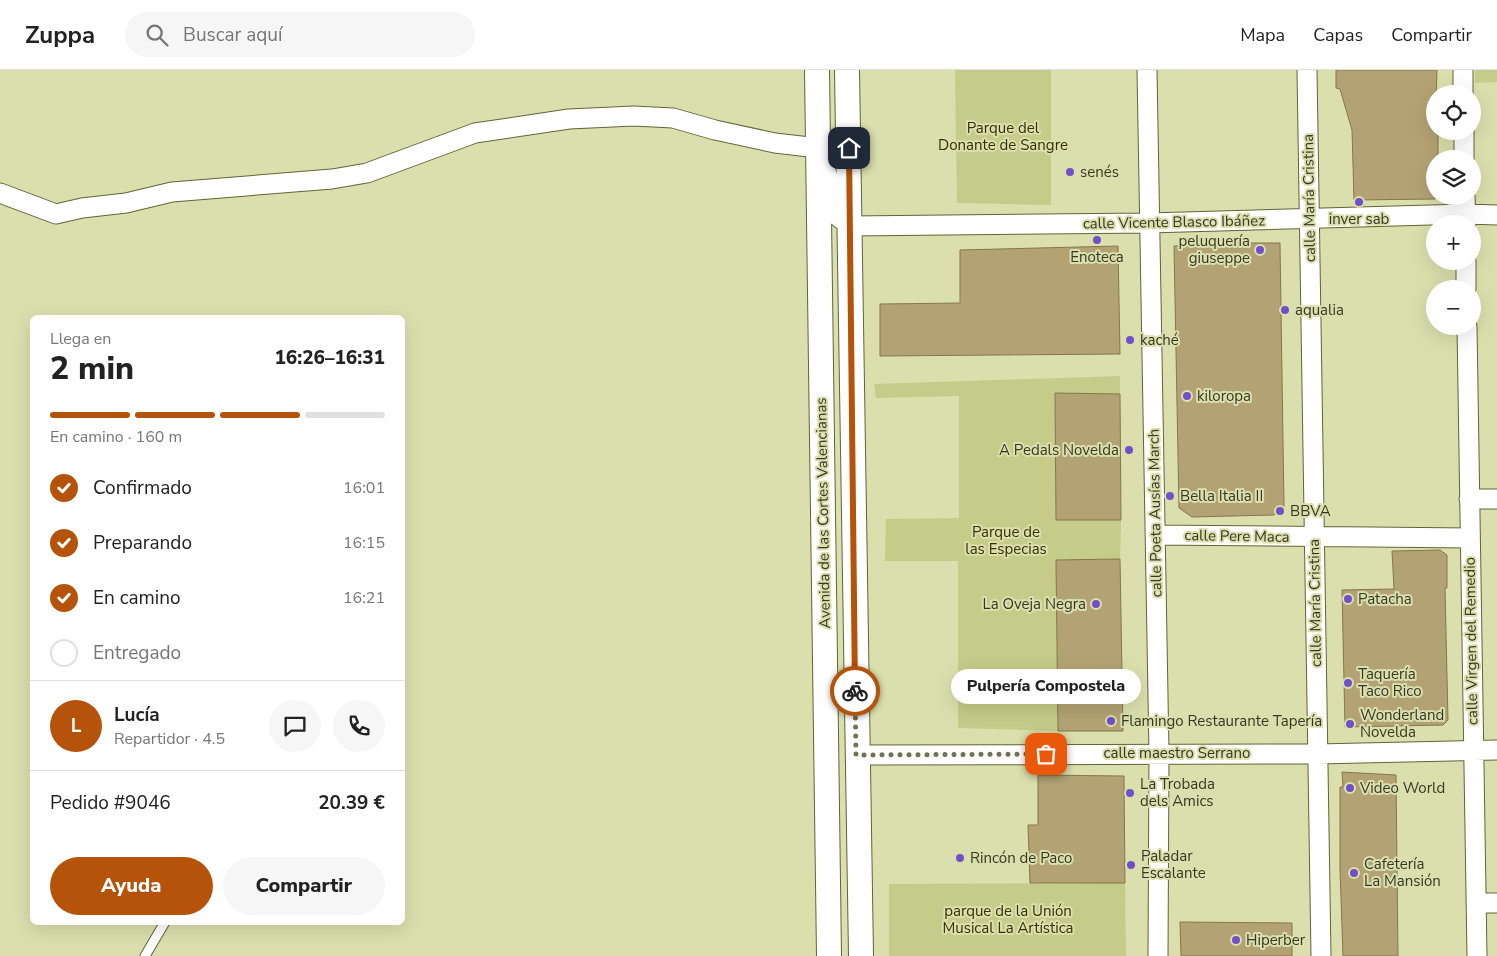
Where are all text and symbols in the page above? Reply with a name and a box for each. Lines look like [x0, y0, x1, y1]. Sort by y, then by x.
search box [125, 12, 475, 57]
text: Zuppa [25, 19, 95, 51]
icon: search [143, 21, 171, 49]
text: Buscar aquí [183, 22, 282, 48]
text: Mapa [1240, 23, 1285, 47]
text: Capas [1313, 23, 1363, 47]
text: Compartir [1391, 23, 1472, 47]
map controls [1426, 85, 1481, 335]
button: locate [1426, 85, 1481, 140]
park label: Parque del Donante de Sangre [938, 118, 1068, 155]
pin [828, 127, 870, 169]
icon: home [835, 134, 863, 162]
street label: calle María Cristina [1298, 134, 1320, 262]
button: layers [1426, 150, 1481, 205]
place label: senés [1080, 162, 1119, 182]
marker: senés [1064, 166, 1076, 178]
marker: inver sab [1353, 196, 1365, 208]
place label: inver sab [1329, 209, 1390, 229]
street label: calle Vicente Blasco Ibáñez [1083, 210, 1265, 234]
button: + [1426, 215, 1481, 270]
place label: peluquería giuseppe [1178, 231, 1250, 268]
marker: Enoteca [1091, 234, 1103, 246]
marker: peluquería giuseppe [1254, 244, 1266, 256]
place label: Enoteca [1070, 247, 1124, 267]
button: − [1426, 280, 1481, 335]
place label: aqualia [1295, 300, 1344, 320]
marker: aqualia [1279, 304, 1291, 316]
text: Llega en [50, 328, 111, 350]
place label: kaché [1140, 330, 1179, 350]
marker: kaché [1124, 334, 1136, 346]
text: 16:26–16:31 [274, 345, 385, 371]
text: 2 min [50, 347, 134, 390]
place label: kiloropa [1197, 386, 1251, 406]
marker: kiloropa [1181, 390, 1193, 402]
street label: Avenida de las Cortes Valencianas [811, 397, 835, 629]
text: En camino · 160 m [50, 426, 182, 448]
street label: calle Poeta Ausías March [1144, 429, 1166, 597]
place label: A Pedals Novelda [999, 440, 1119, 460]
marker: A Pedals Novelda [1123, 444, 1135, 456]
icon: check [50, 474, 78, 502]
text: Confirmado [93, 475, 192, 501]
text: 16:01 [343, 477, 385, 499]
place label: Bella Italia II [1180, 486, 1263, 506]
marker: Bella Italia II [1164, 490, 1176, 502]
place label: BBVA [1290, 501, 1331, 521]
marker: BBVA [1274, 505, 1286, 517]
park label: Parque de las Especias [965, 522, 1047, 559]
street label: calle Pere Maca [1184, 525, 1290, 547]
icon: check [50, 529, 78, 557]
text: Preparando [93, 530, 192, 556]
text: 16:15 [343, 532, 385, 554]
street label: calle María Cristina [1304, 539, 1326, 667]
street label: calle Virgen del Remedio [1460, 557, 1482, 725]
icon: check [50, 584, 78, 612]
text: En camino [93, 585, 181, 611]
text: 16:21 [343, 587, 385, 609]
place label: Patacha [1358, 589, 1412, 609]
marker: Patacha [1342, 593, 1354, 605]
place label: La Oveja Negra [982, 594, 1086, 614]
marker: La Oveja Negra [1090, 598, 1102, 610]
text: Entregado [93, 640, 181, 666]
place label: Taquería Taco Rico [1358, 664, 1421, 701]
courier [830, 666, 880, 716]
callout: Pulpería Compostela [951, 669, 1141, 704]
text: Pulpería Compostela [967, 675, 1125, 697]
icon: bike [841, 677, 869, 705]
marker: Taquería Taco Rico [1342, 677, 1354, 689]
button: chat [269, 700, 321, 752]
button: phone [333, 700, 385, 752]
text: Lucía [114, 702, 160, 728]
place label: Wonderland Novelda [1360, 705, 1444, 742]
place label: Flamingo Restaurante Tapería [1121, 711, 1322, 731]
text: L [71, 713, 81, 739]
marker: Flamingo Restaurante Tapería [1105, 715, 1117, 727]
marker: Wonderland Novelda [1344, 718, 1356, 730]
text: Repartidor · 4.5 [114, 728, 225, 750]
pin [1025, 733, 1067, 775]
icon: bag [1032, 740, 1060, 768]
street label: calle maestro Serrano [1104, 743, 1250, 763]
place label: La Trobada dels Amics [1140, 774, 1215, 811]
place label: Video World [1359, 778, 1445, 798]
marker: Video World [1344, 782, 1356, 794]
marker: La Trobada dels Amics [1124, 787, 1136, 799]
text: Pedido #9046 [50, 790, 171, 816]
text: 20.39 € [318, 790, 385, 816]
place label: Paladar Escalante [1141, 846, 1206, 883]
place label: Rincón de Paco [970, 848, 1072, 868]
marker: Rincón de Paco [954, 852, 966, 864]
place label: Cafetería La Mansión [1364, 854, 1441, 891]
button: Ayuda [50, 857, 213, 915]
button: Compartir [223, 857, 385, 915]
marker: Paladar Escalante [1125, 859, 1137, 871]
marker: Cafetería La Mansión [1348, 867, 1360, 879]
park label: parque de la Unión Musical La Artística [942, 901, 1074, 938]
place label: Hiperber [1246, 930, 1306, 950]
marker: Hiperber [1230, 934, 1242, 946]

